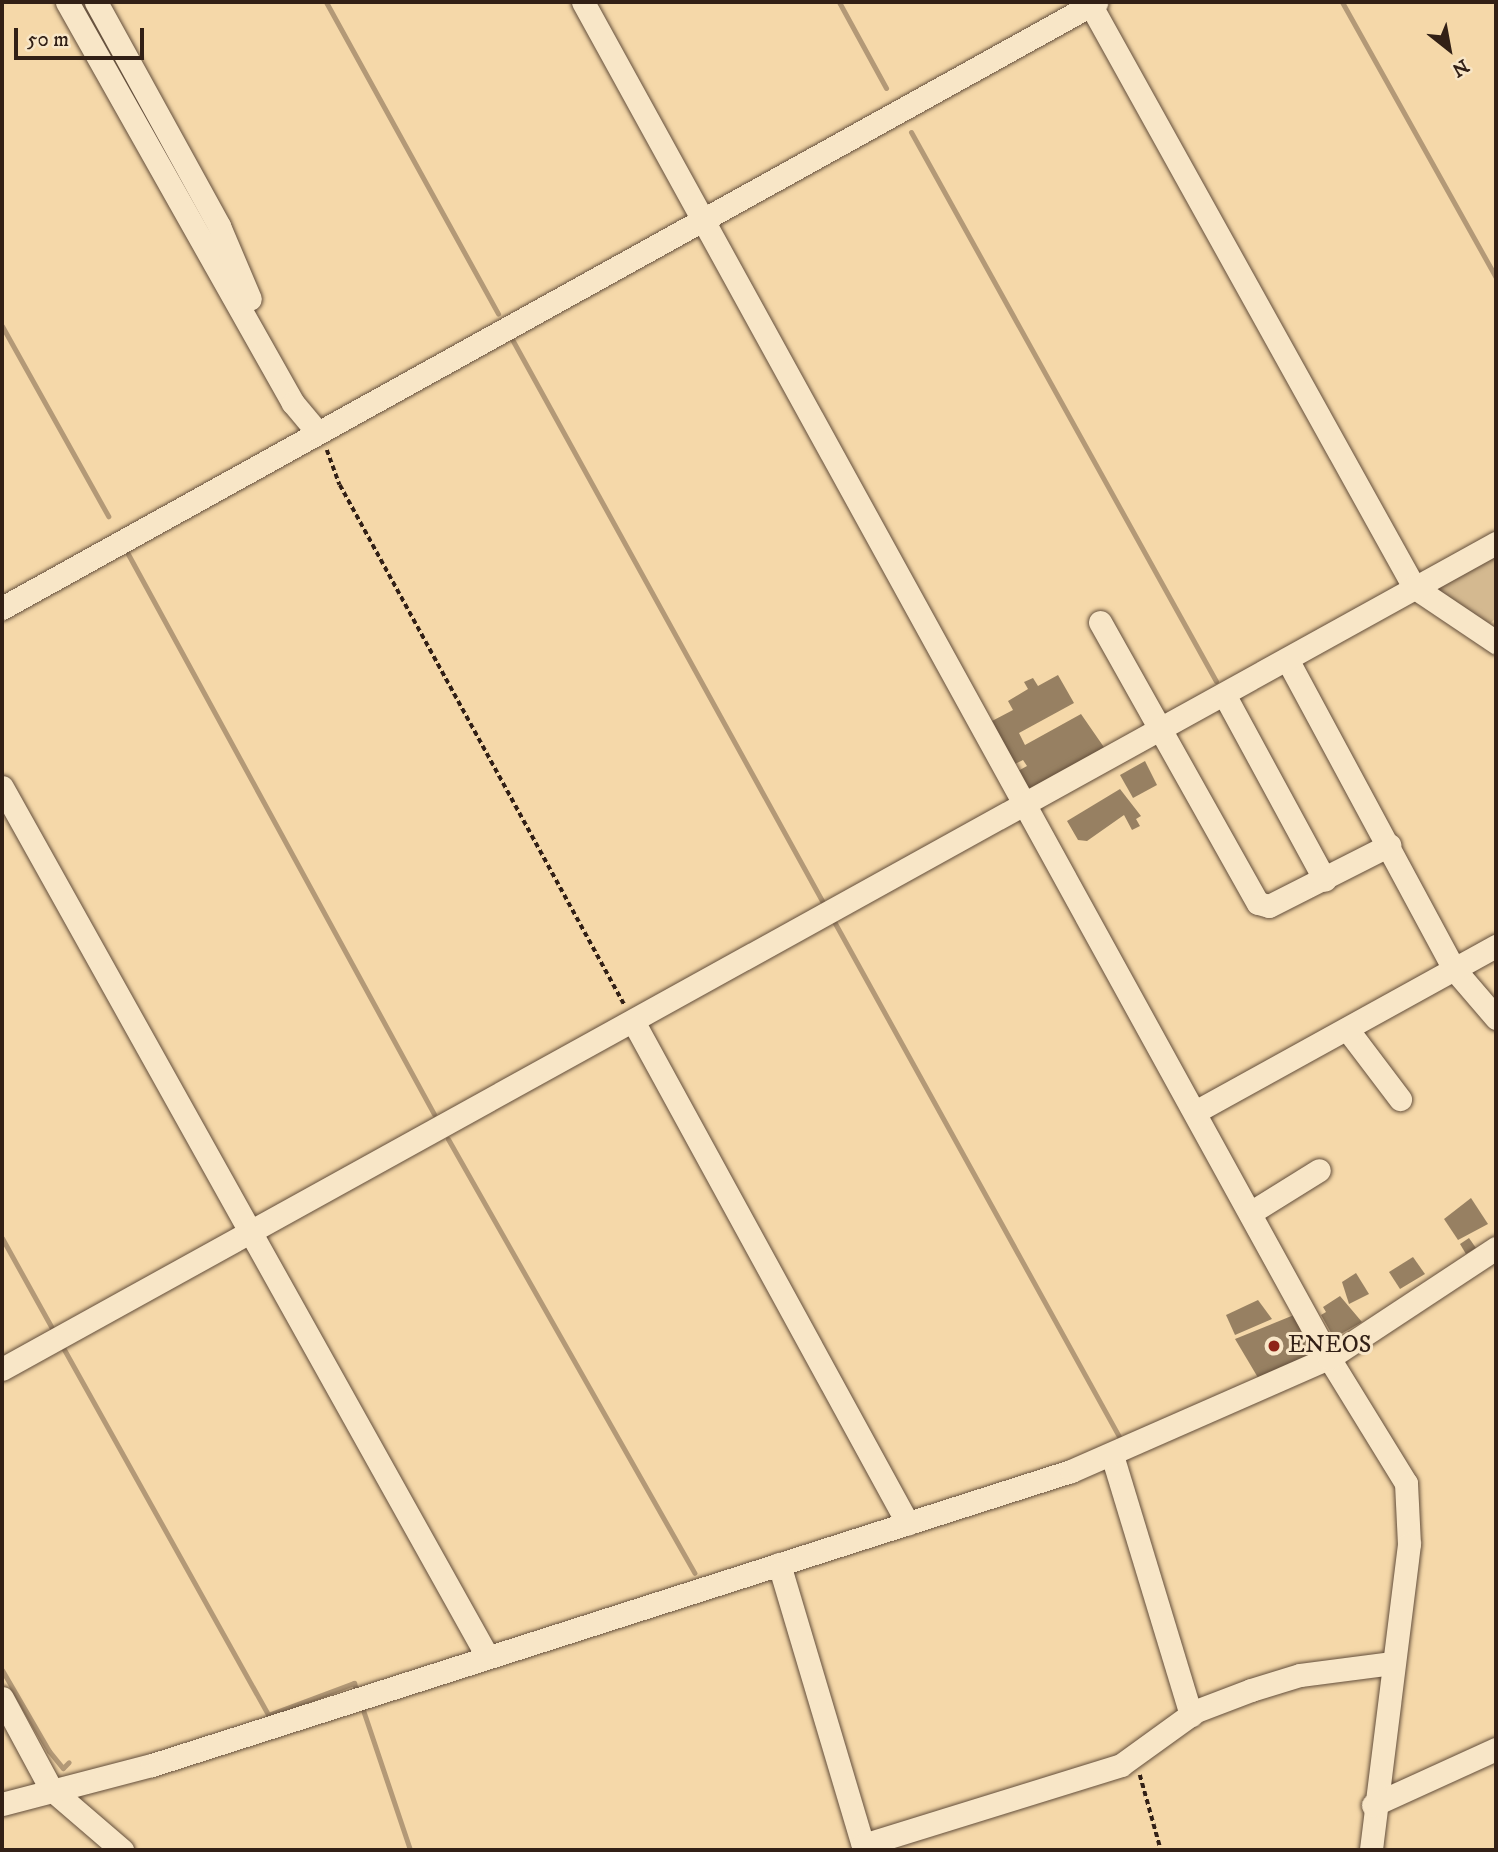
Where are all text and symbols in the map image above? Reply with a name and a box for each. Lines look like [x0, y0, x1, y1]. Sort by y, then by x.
scale bar [18, 14, 147, 58]
north arrow [1414, 14, 1484, 84]
text: 50 m [27, 27, 69, 53]
text: N [1447, 54, 1473, 81]
place label: ENEOS [1288, 1332, 1371, 1360]
marker: ENEOS [1266, 1338, 1282, 1354]

